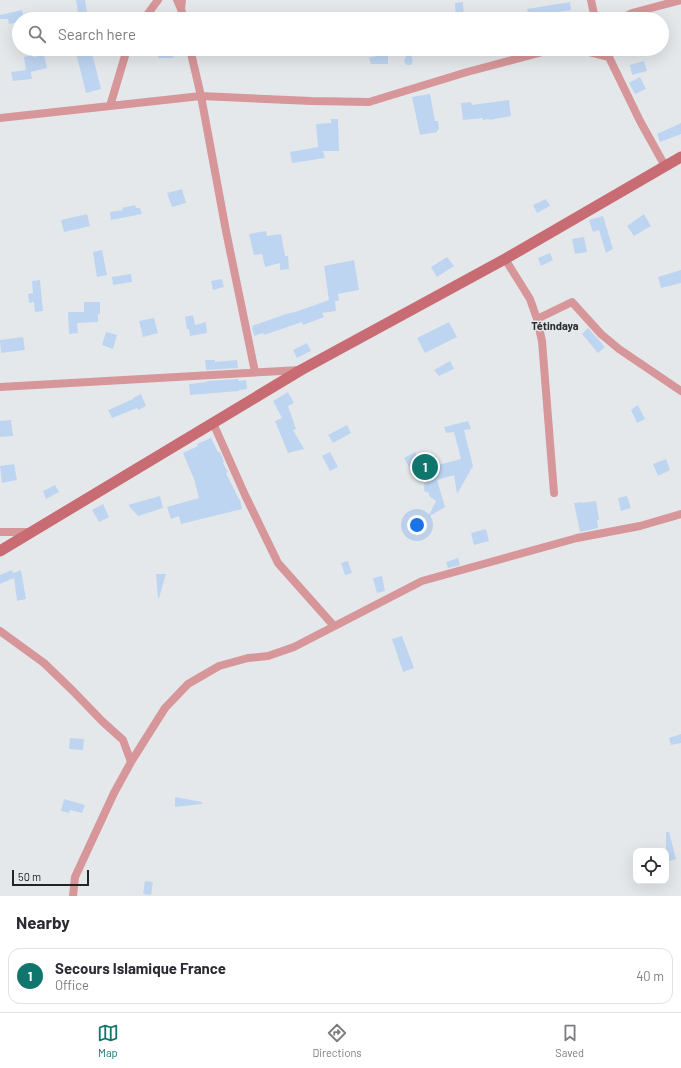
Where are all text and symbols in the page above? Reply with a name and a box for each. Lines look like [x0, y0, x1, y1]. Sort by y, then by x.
search box [12, 12, 669, 56]
icon: search [26, 23, 48, 45]
text: Search here [58, 25, 136, 43]
district label: Tétindaya [531, 319, 579, 332]
pin: 1 [412, 452, 438, 482]
your location [407, 515, 427, 535]
map controls [633, 848, 669, 884]
button: locate [633, 848, 669, 884]
scale bar [12, 868, 89, 887]
text: 50 m [18, 870, 41, 883]
text: Nearby [16, 912, 70, 932]
text: Secours Islamique France [55, 959, 226, 977]
text: 1 [28, 968, 32, 984]
text: 40 m [636, 968, 664, 984]
text: Office [55, 977, 89, 993]
tab: Map [97, 1022, 119, 1059]
tab: Directions [312, 1022, 362, 1059]
tab: Saved [555, 1022, 584, 1059]

